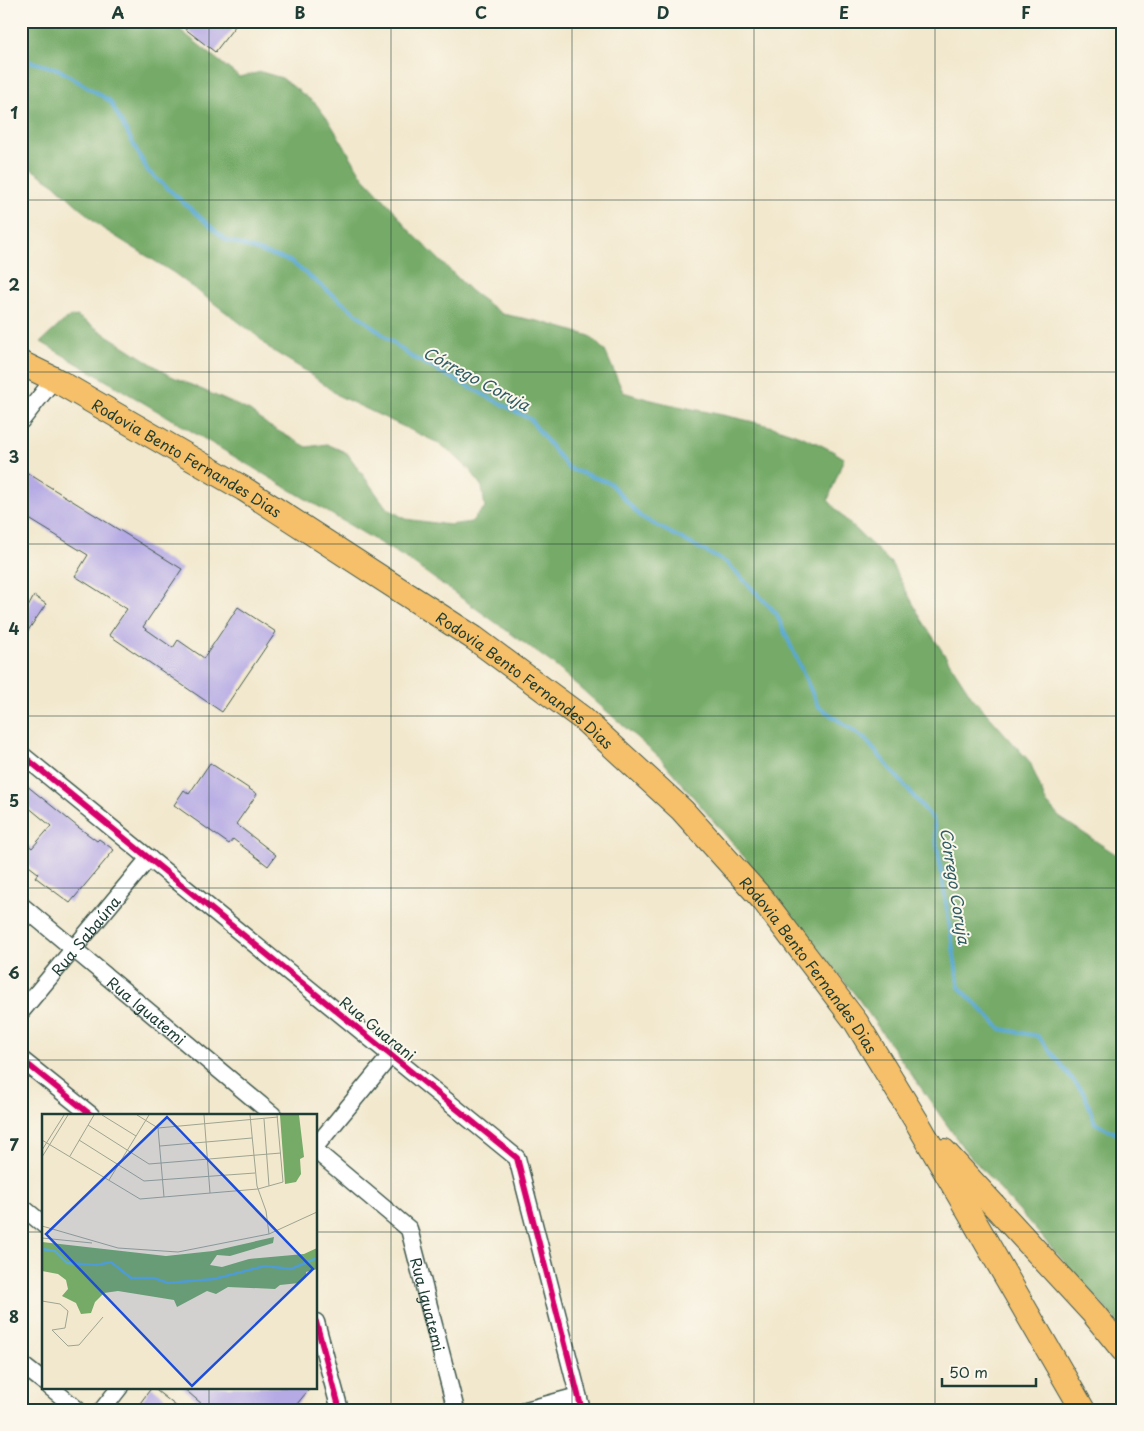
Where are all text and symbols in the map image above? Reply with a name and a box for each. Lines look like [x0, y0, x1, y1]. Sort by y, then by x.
text: A [112, 0, 125, 24]
text: B [295, 0, 306, 24]
text: C [475, 0, 487, 24]
text: D [657, 0, 669, 24]
text: E [839, 0, 849, 24]
text: F [1021, 0, 1031, 24]
text: 1 [10, 100, 18, 124]
text: 2 [8, 272, 20, 296]
water label: Córrego Coruja [419, 340, 535, 417]
street label: Rodovia Bento Fernandes Dias [88, 392, 287, 522]
text: 3 [9, 444, 19, 468]
street label: Rodovia Bento Fernandes Dias [432, 605, 619, 754]
text: 4 [9, 616, 20, 640]
text: 5 [9, 788, 19, 812]
water label: Córrego Coruja [935, 826, 977, 947]
street label: Rodovia Bento Fernandes Dias [735, 871, 884, 1058]
street label: Rua Sabaúna [45, 890, 125, 980]
text: 6 [8, 960, 20, 984]
street label: Rua Iguatemi [103, 970, 191, 1050]
street label: Rua Guarani [335, 990, 421, 1066]
inset map [42, 1114, 318, 1388]
text: 7 [9, 1132, 19, 1156]
street label: Rua Iguatemi [405, 1255, 452, 1354]
text: 8 [9, 1304, 19, 1328]
scale bar [942, 1356, 1035, 1388]
text: 50 m [949, 1360, 988, 1383]

